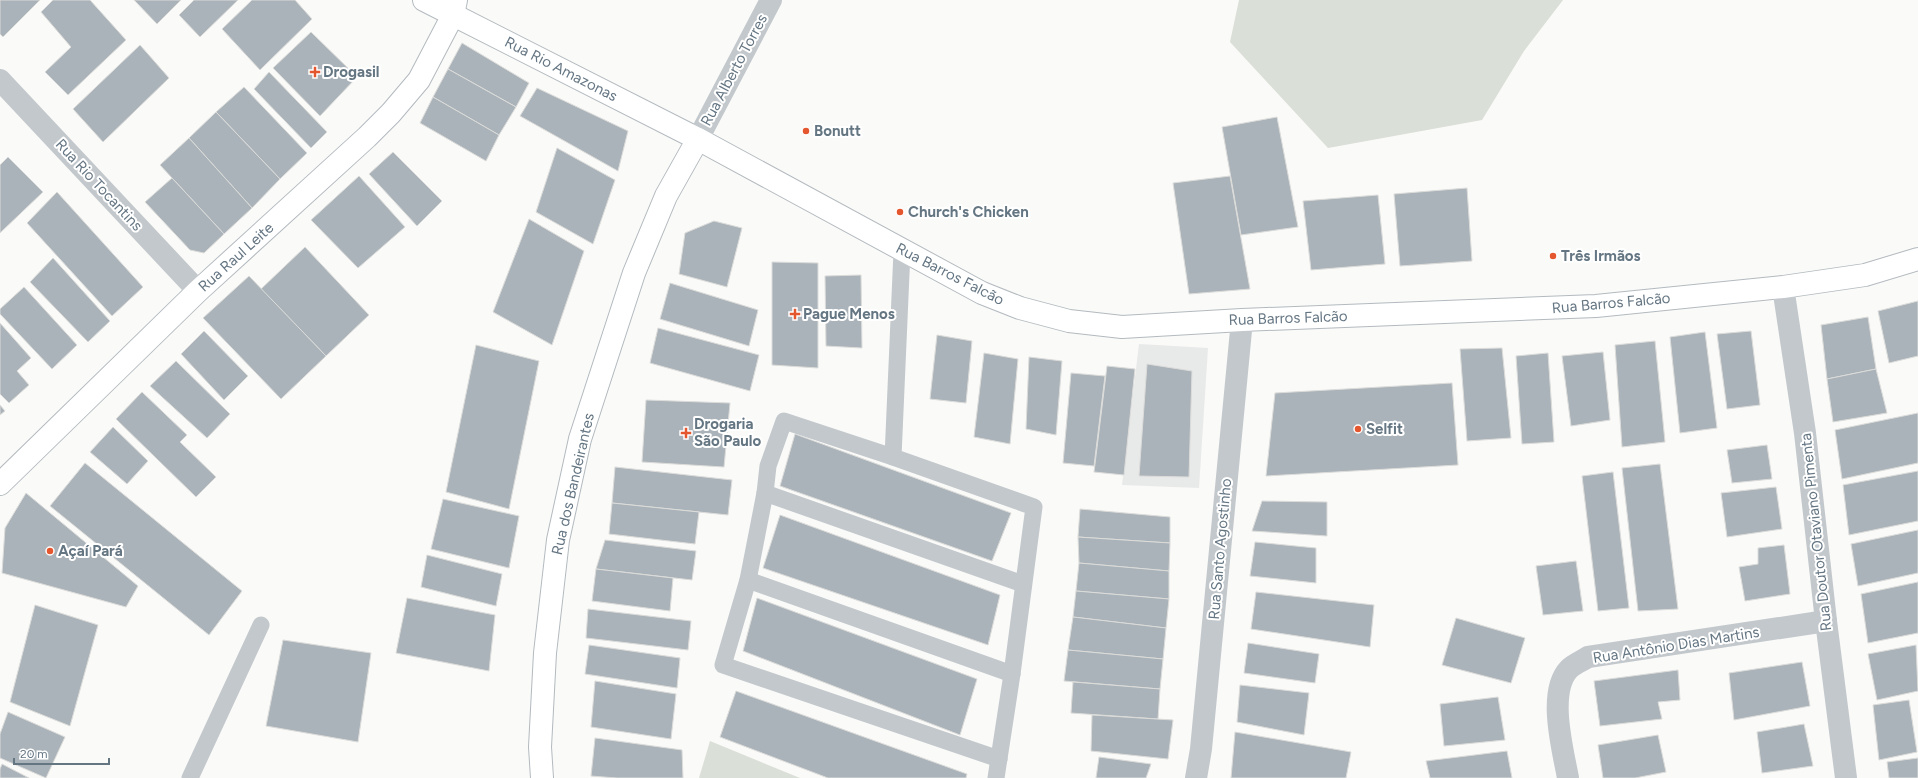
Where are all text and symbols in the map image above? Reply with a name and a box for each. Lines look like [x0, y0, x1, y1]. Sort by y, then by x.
street label: Rua Alberto Torres [697, 11, 771, 129]
street label: Rua Rio Amazonas [502, 33, 620, 105]
place label: Drogasil [323, 63, 380, 81]
marker: Drogasil [310, 67, 320, 77]
place label: Bonutt [814, 122, 861, 140]
marker: Bonutt [801, 126, 811, 136]
street label: Rua Rio Tocantins [52, 135, 146, 235]
place label: Church's Chicken [908, 203, 1029, 221]
marker: Church's Chicken [895, 207, 905, 217]
street label: Rua Raul Leite [195, 219, 277, 295]
street label: Rua Barros Falcão [893, 239, 1007, 309]
place label: Três Irmãos [1561, 247, 1641, 265]
marker: Três Irmãos [1548, 251, 1558, 261]
street label: Rua Barros Falcão [1551, 289, 1671, 317]
place label: Pague Menos [803, 305, 895, 323]
street label: Rua Barros Falcão [1228, 307, 1348, 329]
marker: Pague Menos [790, 309, 800, 319]
street label: Rua dos Bandeirantes [548, 411, 598, 557]
place label: Drogaria São Paulo [694, 415, 761, 450]
place label: Selfit [1366, 420, 1403, 438]
marker: Selfit [1353, 424, 1363, 434]
marker: Drogaria São Paulo [681, 428, 691, 438]
street label: Rua Doutor Otaviano Pimenta [1797, 432, 1835, 632]
street label: Rua Santo Agostinho [1205, 477, 1235, 620]
place label: Açaí Pará [58, 542, 123, 560]
marker: Açaí Pará [45, 546, 55, 556]
street label: Rua Antônio Dias Martins [1591, 623, 1761, 667]
scale bar [14, 740, 109, 766]
text: 20 m [20, 747, 48, 761]

